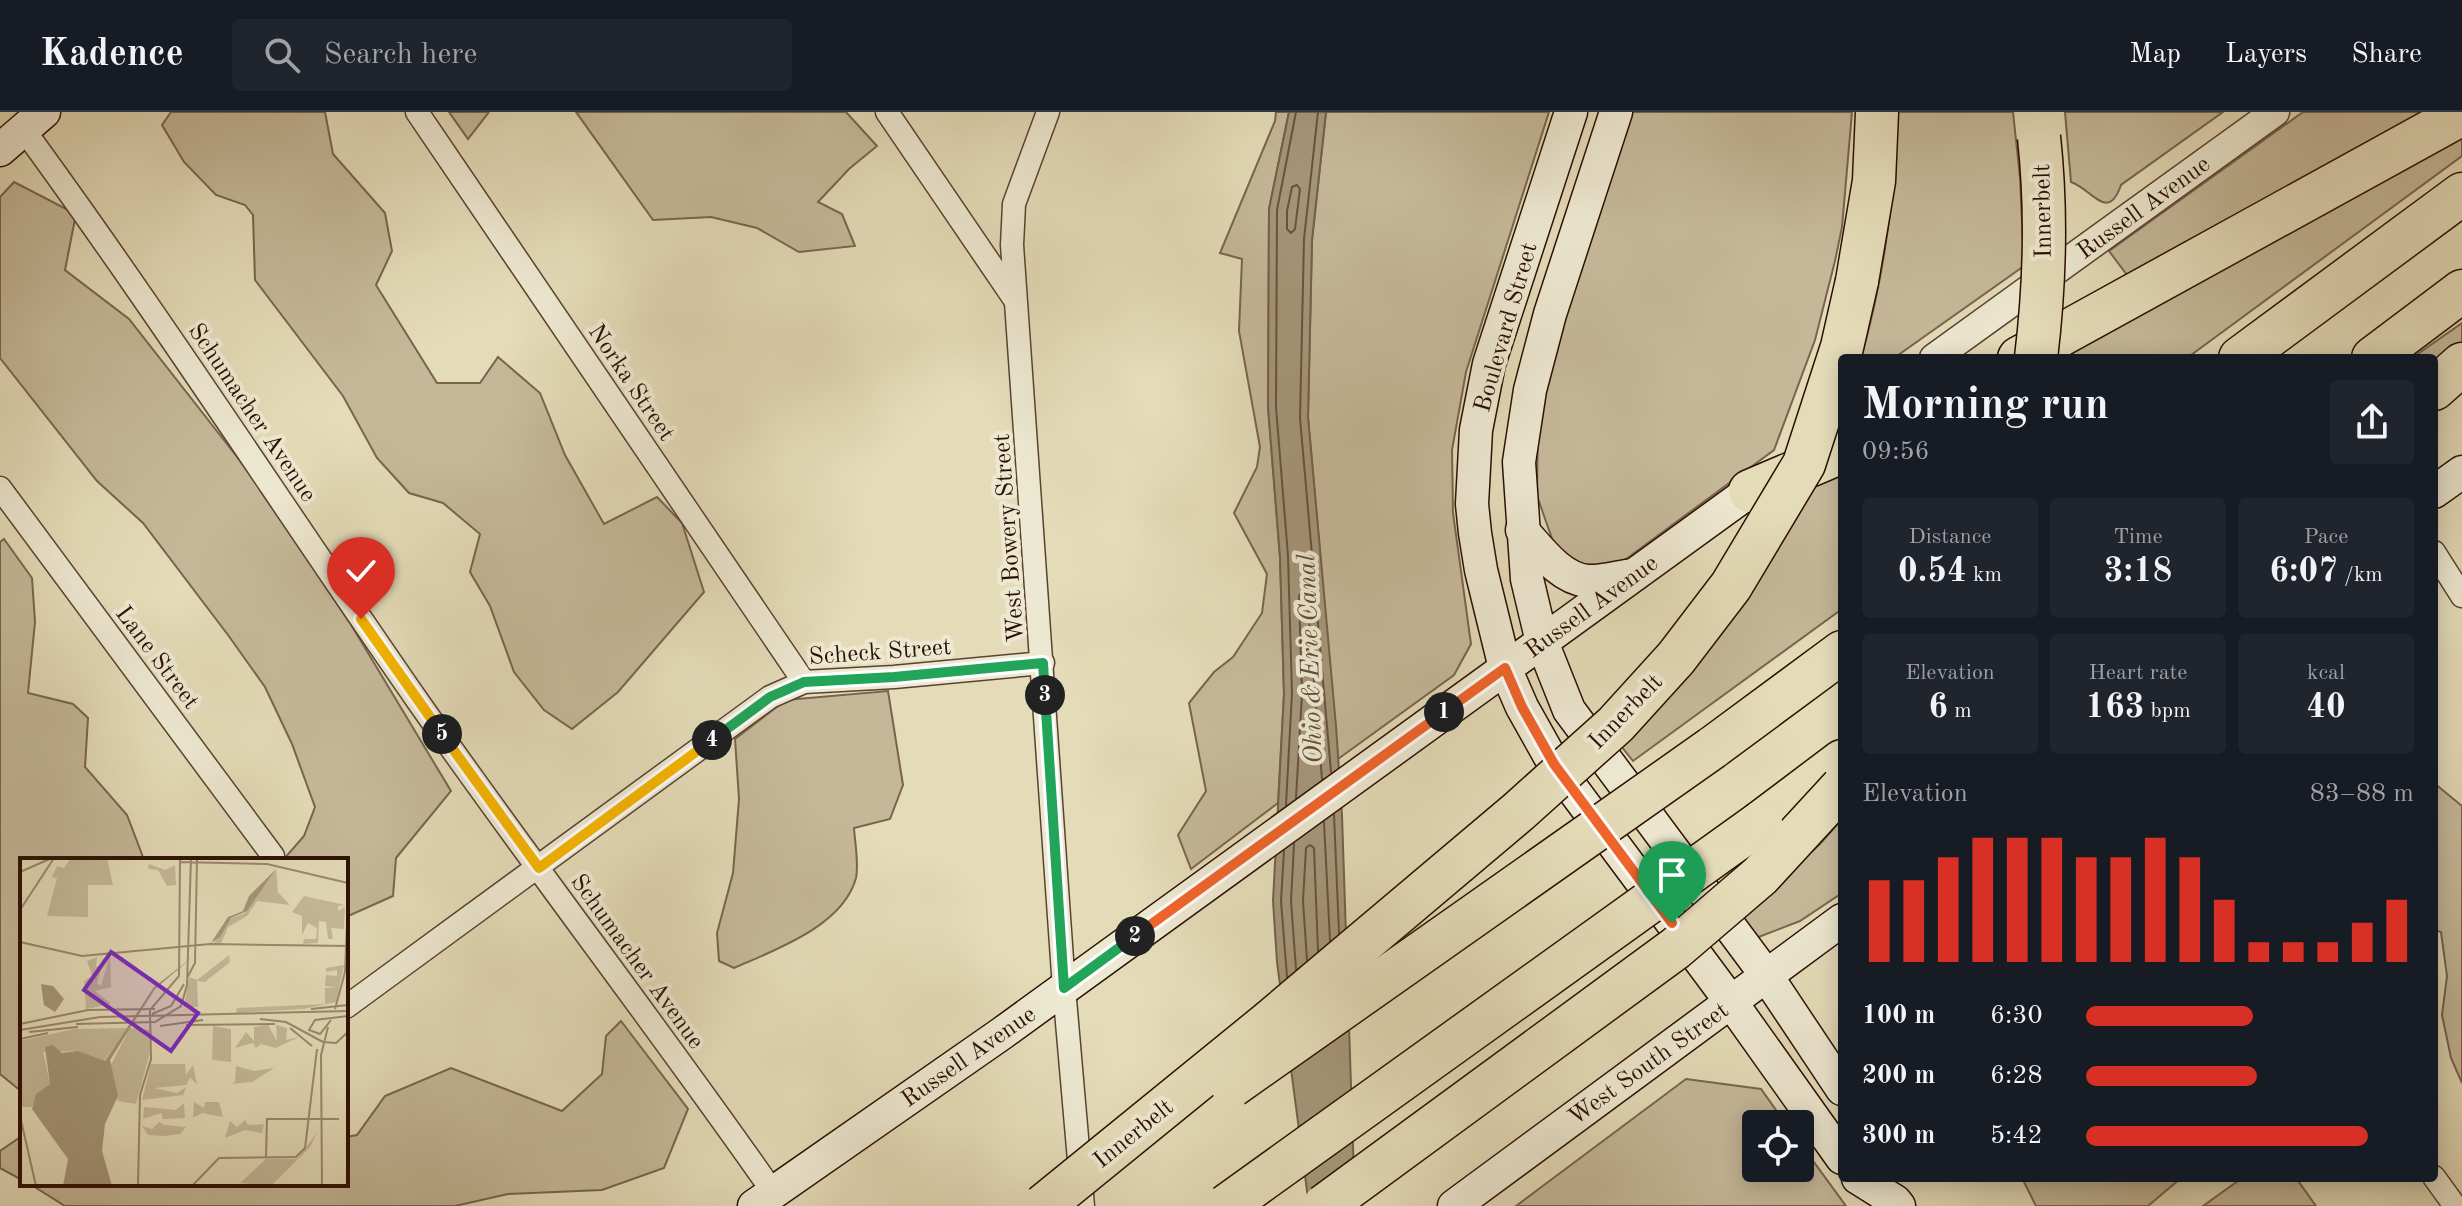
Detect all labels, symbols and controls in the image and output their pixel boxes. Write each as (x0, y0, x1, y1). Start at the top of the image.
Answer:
search box (232, 19, 792, 91)
icon: search (260, 33, 304, 77)
text: Kadence (40, 36, 184, 74)
text: Search here (324, 40, 477, 70)
text: Map (2129, 41, 2181, 69)
text: Layers (2225, 41, 2307, 69)
text: Share (2351, 41, 2422, 69)
street label: Russell Avenue (2073, 153, 2215, 265)
street label: Innerbelt (2031, 164, 2057, 258)
street label: Boulevard Street (1471, 240, 1543, 415)
street label: Schumacher Avenue (183, 320, 320, 507)
street label: Norka Street (583, 320, 678, 446)
button: share (2330, 380, 2414, 464)
text: Morning run (1862, 384, 2109, 428)
street label: West Bowery Street (991, 433, 1029, 643)
text: 09:56 (1862, 439, 1930, 465)
text: Distance (1909, 526, 1991, 548)
text: Time (2113, 526, 2163, 548)
text: Pace (2304, 526, 2348, 548)
pin (327, 537, 395, 619)
icon: check (339, 549, 383, 593)
street label: Russell Avenue (1521, 552, 1663, 664)
water label: Ohio & Erie Canal (1294, 553, 1328, 764)
text: 0.54 (1898, 555, 1967, 589)
text: 3:18 (2104, 555, 2172, 589)
text: 6:07 (2269, 555, 2338, 589)
text: km (1967, 564, 2002, 586)
text: /km (2338, 564, 2383, 586)
street label: Lane Street (110, 602, 203, 714)
street label: Scheck Street (808, 636, 952, 670)
text: Elevation (1905, 662, 1995, 684)
text: Heart rate (2089, 662, 2187, 684)
text: kcal (2307, 662, 2345, 684)
street label: Innerbelt (1585, 670, 1668, 755)
pin: 3 (1025, 675, 1065, 715)
text: 3 (1039, 684, 1051, 706)
text: 6 (1928, 691, 1948, 725)
text: 163 (2085, 691, 2144, 725)
text: 40 (2306, 691, 2346, 725)
pin: 1 (1424, 692, 1464, 732)
text: m (1948, 700, 1972, 722)
text: bpm (2144, 700, 2191, 722)
text: 1 (1438, 701, 1450, 723)
pin: 5 (422, 714, 462, 754)
pin: 4 (692, 720, 732, 760)
text: 5 (436, 723, 448, 745)
text: 4 (706, 729, 718, 751)
text: Elevation (1862, 781, 1968, 807)
text: 83–88 m (2310, 781, 2414, 807)
pin (1638, 841, 1706, 923)
icon: arrive (1650, 853, 1694, 897)
inset map (20, 858, 348, 1186)
street label: Schumacher Avenue (565, 870, 708, 1054)
pin: 2 (1115, 916, 1155, 956)
text: 2 (1129, 925, 1141, 947)
street label: West South Street (1565, 999, 1734, 1131)
street label: Russell Avenue (898, 1003, 1041, 1113)
text: 100 m (1862, 1003, 1935, 1029)
text: 6:30 (1990, 1003, 2043, 1029)
text: 200 m (1862, 1063, 1935, 1089)
text: 6:28 (1990, 1063, 2043, 1089)
street label: Innerbelt (1090, 1096, 1179, 1174)
map controls (1742, 1110, 1814, 1182)
button: locate (1742, 1110, 1814, 1182)
text: 300 m (1862, 1123, 1935, 1149)
text: 5:42 (1990, 1123, 2043, 1149)

